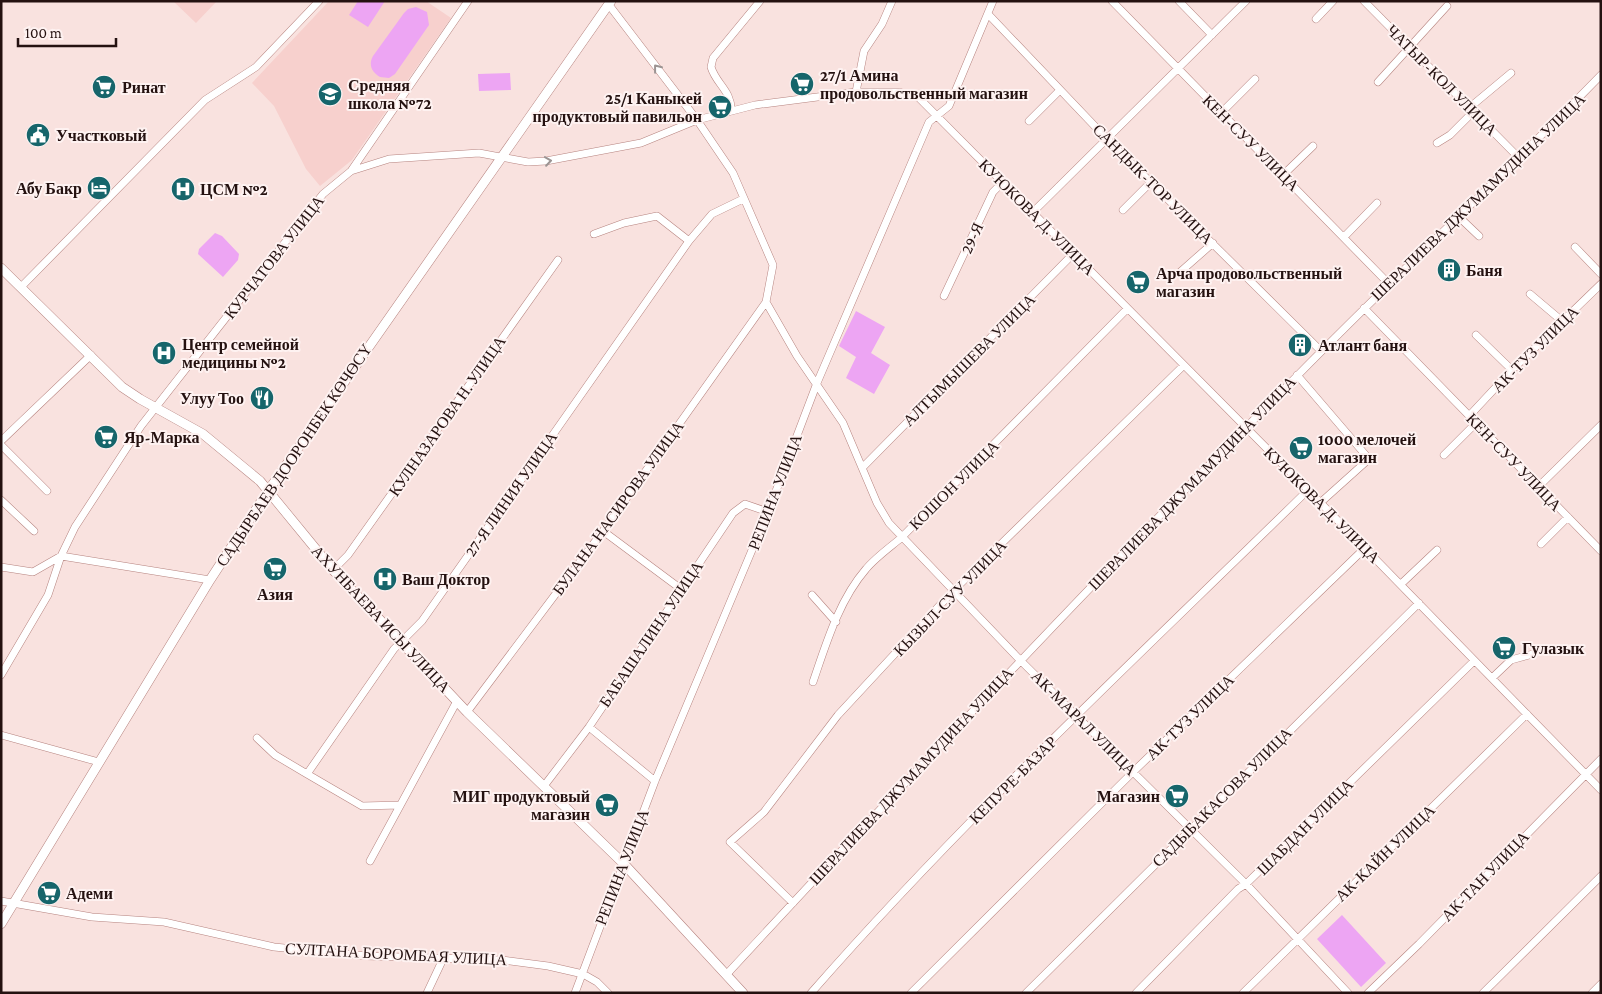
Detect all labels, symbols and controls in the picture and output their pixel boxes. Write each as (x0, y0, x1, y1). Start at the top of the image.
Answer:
scale bar (18, 15, 115, 47)
street label: ЧАТЫР-КОЛ УЛИЦА (1383, 21, 1501, 140)
text: 100 m (25, 25, 62, 41)
one-way arrow (654, 65, 662, 74)
place label: 27/1 Амина продовольственный магазин (820, 67, 1028, 103)
supermarket icon: 27/1 Амина продовольственный магазин (789, 71, 815, 97)
supermarket icon: Ринат (91, 74, 117, 100)
place label: Средняя школа №72 (348, 77, 432, 112)
place label: Ринат (122, 79, 166, 96)
school or university icon: Средняя школа №72 (317, 81, 343, 107)
place label: 25/1 Каныкей продуктовый павильон (533, 90, 702, 126)
street label: ШЕРАЛИЕВА ДЖУМАМУДИНА УЛИЦА (1368, 90, 1589, 305)
street label: КЕН-СУУ УЛИЦА (1199, 91, 1303, 196)
supermarket icon: 25/1 Каныкей продуктовый павильон (707, 94, 733, 120)
street label: САНДЫК-ТОР УЛИЦА (1089, 121, 1217, 248)
public building icon: Участковый (25, 122, 51, 148)
place label: Участковый (56, 127, 147, 144)
one-way arrow (544, 156, 553, 166)
street label: КУЮКОВА Д. УЛИЦА (975, 156, 1099, 279)
hotel icon: Абу Бакр (86, 175, 112, 201)
hospital icon: ЦСМ №2 (170, 176, 196, 202)
place label: Абу Бакр (16, 180, 82, 198)
place label: ЦСМ №2 (200, 181, 268, 199)
street label: КУРЧАТОВА УЛИЦА (221, 192, 328, 323)
street label: 29-Я (957, 219, 987, 256)
building icon: Баня (1436, 257, 1462, 283)
place label: Баня (1466, 262, 1503, 279)
place label: Арча продовольственный магазин (1156, 265, 1342, 300)
supermarket icon: Арча продовольственный магазин (1125, 269, 1151, 295)
street label: АЛТЫМЫШЕВА УЛИЦА (900, 290, 1039, 430)
street label: АК-ТУЗ УЛИЦА (1488, 302, 1583, 396)
street label: КУЛНАЗАРОВА Н. УЛИЦА (385, 332, 510, 500)
building icon: Атлант баня (1287, 332, 1313, 358)
place label: Центр семейной медицины №2 (182, 336, 299, 371)
place label: Атлант баня (1318, 337, 1408, 354)
hospital icon: Центр семейной медицины №2 (151, 340, 177, 366)
street label: САДЫРБАЕВ ДООРОНБЕК КӨЧӨСҮ (213, 340, 376, 570)
street label: ШЕРАЛИЕВА ДЖУМАМУДИНА УЛИЦА (1085, 372, 1300, 594)
restaurant icon: Улуу Тоо (249, 385, 275, 411)
place label: Улуу Тоо (180, 390, 244, 408)
street label: КЕН-СУУ УЛИЦА (1462, 410, 1565, 515)
street label: БУЛАНА НАСИРОВА УЛИЦА (549, 417, 688, 599)
supermarket icon: Яр-Марка (93, 424, 119, 450)
street label: 27-Я ЛИНИЯ УЛИЦА (462, 428, 562, 560)
place label: Яр-Марка (124, 429, 200, 447)
street label: РЕПИНА УЛИЦА (745, 431, 806, 553)
place label: 1000 мелочей магазин (1318, 431, 1416, 466)
supermarket icon: 1000 мелочей магазин (1288, 435, 1314, 461)
street label: КОШОН УЛИЦА (906, 437, 1003, 534)
street label: КУЮКОВА Д. УЛИЦА (1260, 444, 1384, 567)
street label: КЫЗЫЛ-СУУ УЛИЦА (890, 536, 1011, 660)
street label: АХУНБАЕВА ИСЫ УЛИЦА (308, 542, 454, 697)
supermarket icon: Азия (262, 556, 288, 582)
street label: БАБАШАЛИНА УЛИЦА (596, 557, 707, 711)
hospital icon: Ваш Доктор (372, 566, 398, 592)
place label: Ваш Доктор (402, 571, 490, 589)
place label: Азия (257, 586, 293, 603)
supermarket icon: Гулазык (1491, 635, 1517, 661)
place label: Гулазык (1522, 640, 1585, 658)
street label: ШЕРАЛИЕВА ДЖУМАМУДИНА УЛИЦА (806, 664, 1017, 889)
street label: АК-МАРАЛ УЛИЦА (1027, 667, 1140, 780)
street label: АК-ТУЗ УЛИЦА (1143, 671, 1238, 764)
street label: САДЫБАКАСОВА УЛИЦА (1149, 724, 1296, 871)
street label: КЕПУРЕ-БАЗАР (966, 733, 1060, 827)
street label: ШАБДАН УЛИЦА (1254, 775, 1357, 879)
supermarket icon: Магазин (1164, 783, 1190, 809)
place label: МИГ продуктовый магазин (453, 788, 590, 823)
place label: Магазин (1097, 788, 1160, 805)
supermarket icon: МИГ продуктовый магазин (594, 792, 620, 818)
street label: АК-КАЙН УЛИЦА (1331, 800, 1439, 905)
street label: РЕПИНА УЛИЦА (592, 806, 653, 928)
street label: АК-ТАН УЛИЦА (1438, 827, 1533, 925)
supermarket icon: Адеми (36, 880, 62, 906)
place label: Адеми (66, 885, 113, 902)
street label: СУЛТАНА БОРОМБАЯ УЛИЦА (285, 940, 508, 969)

